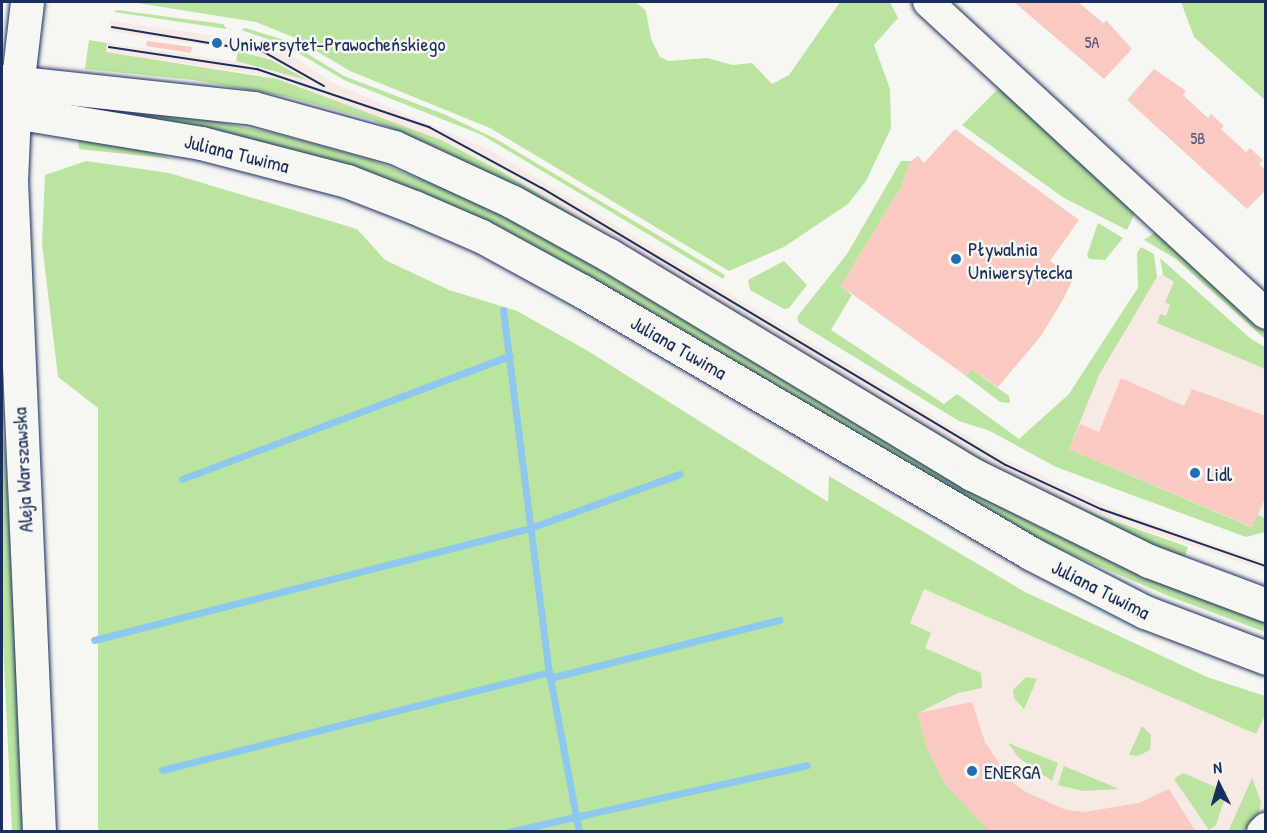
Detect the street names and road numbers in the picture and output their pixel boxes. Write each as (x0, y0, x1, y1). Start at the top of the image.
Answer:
street label: Juliana Tuwima (182, 128, 292, 178)
street label: Juliana Tuwima (627, 310, 731, 384)
street label: Aleja Warszawska (7, 407, 37, 533)
street label: Juliana Tuwima (1048, 554, 1154, 624)

